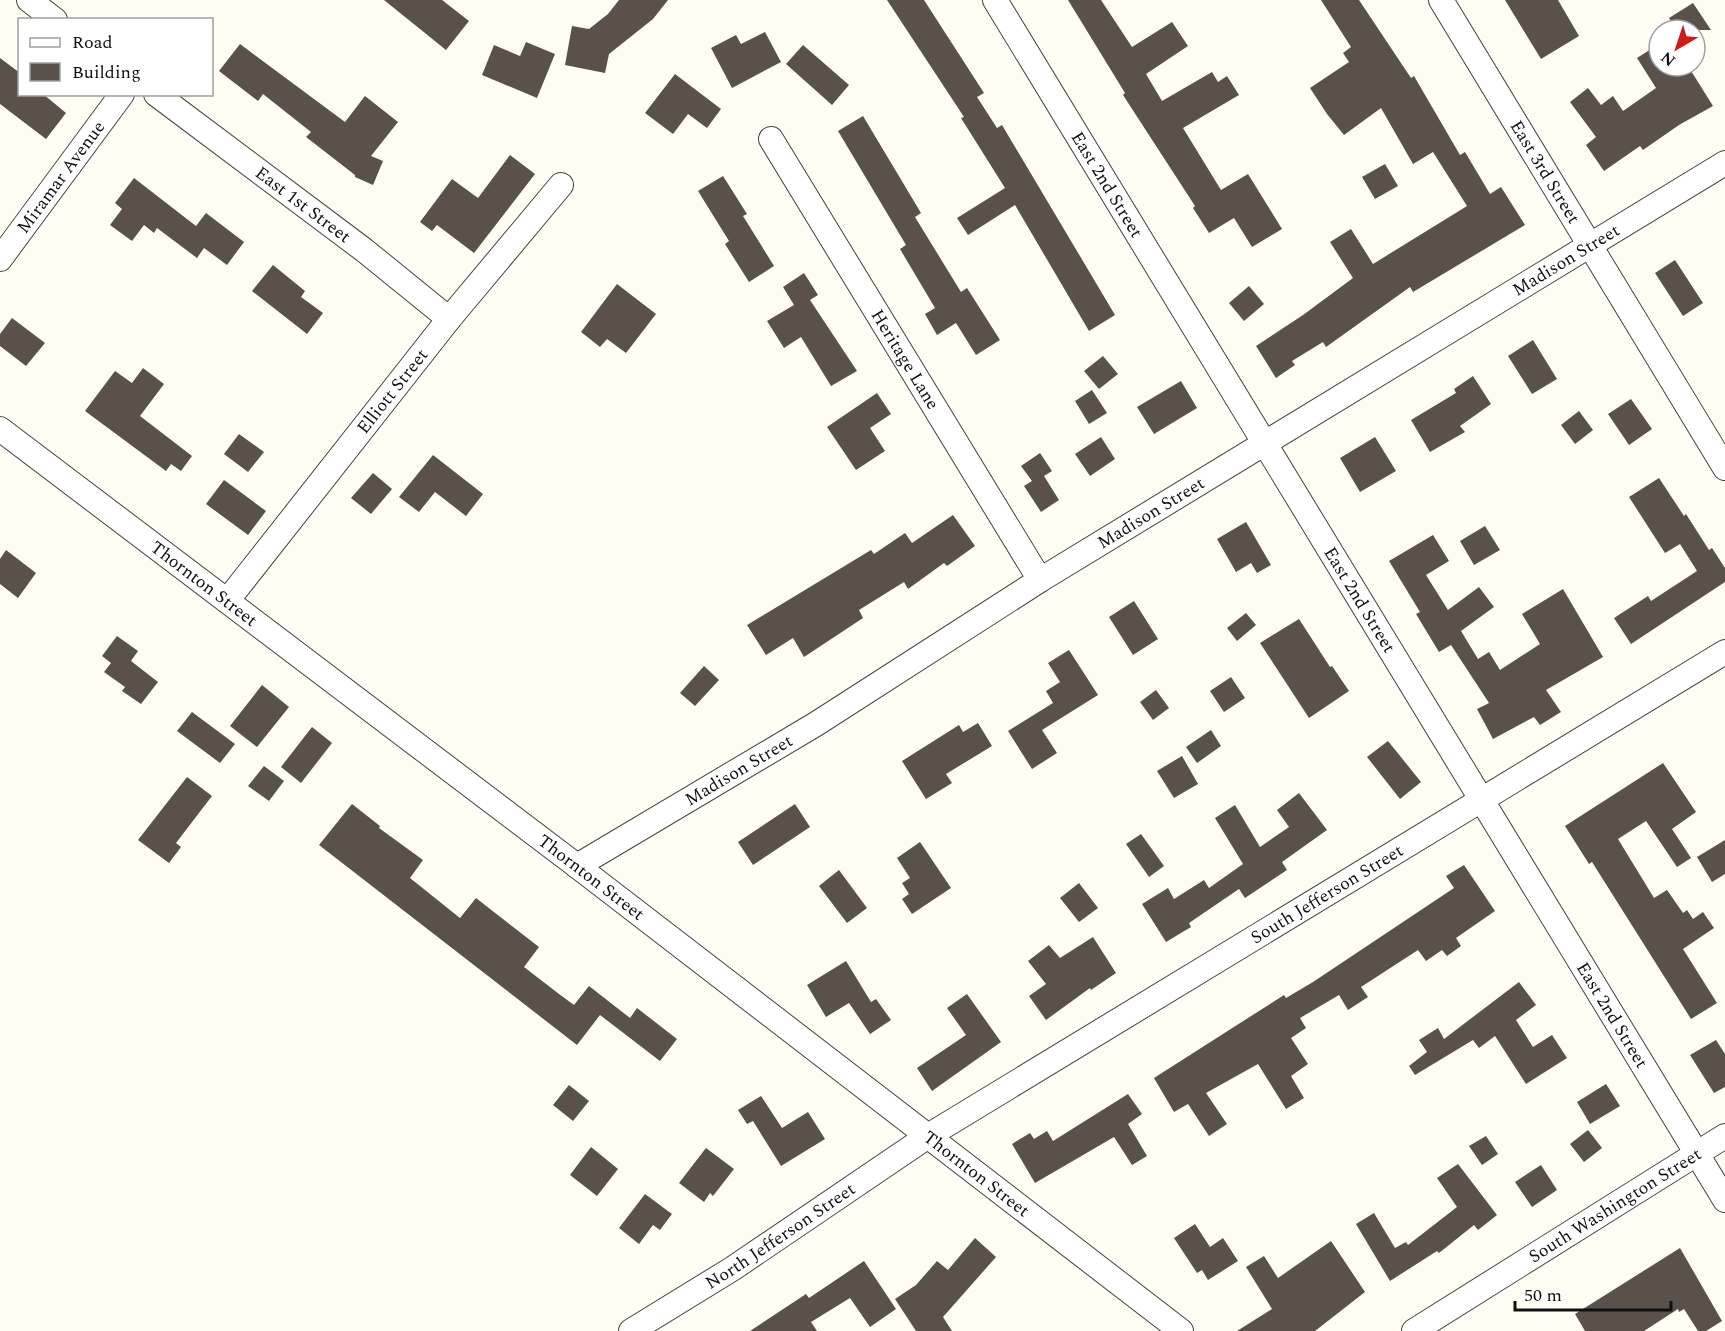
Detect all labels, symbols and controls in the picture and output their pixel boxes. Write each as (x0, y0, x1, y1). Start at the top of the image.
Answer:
legend (18, 18, 213, 96)
north arrow (1647, 18, 1707, 78)
text: Road (72, 29, 113, 56)
text: N (1656, 45, 1681, 72)
text: Building (72, 59, 141, 86)
street label: Miramar Avenue (10, 115, 111, 239)
street label: East 3rd Street (1503, 115, 1587, 229)
street label: East 2nd Street (1064, 126, 1150, 243)
street label: East 1st Street (250, 159, 357, 249)
street label: Madison Street (1507, 217, 1625, 303)
street label: Heritage Lane (864, 304, 946, 415)
street label: Elliott Street (350, 343, 434, 440)
street label: Madison Street (1092, 469, 1210, 556)
street label: Thornton Street (145, 534, 263, 633)
street label: East 2nd Street (1317, 541, 1403, 658)
street label: Madison Street (679, 727, 798, 813)
street label: Thornton Street (532, 827, 651, 927)
street label: South Jefferson Street (1245, 837, 1408, 951)
street label: East 2nd Street (1570, 957, 1655, 1073)
street label: Thornton Street (917, 1124, 1036, 1223)
street label: South Washington Street (1523, 1141, 1707, 1270)
street label: North Jefferson Street (700, 1176, 861, 1296)
scale bar (1515, 1274, 1671, 1312)
text: 50 m (1524, 1282, 1562, 1309)

